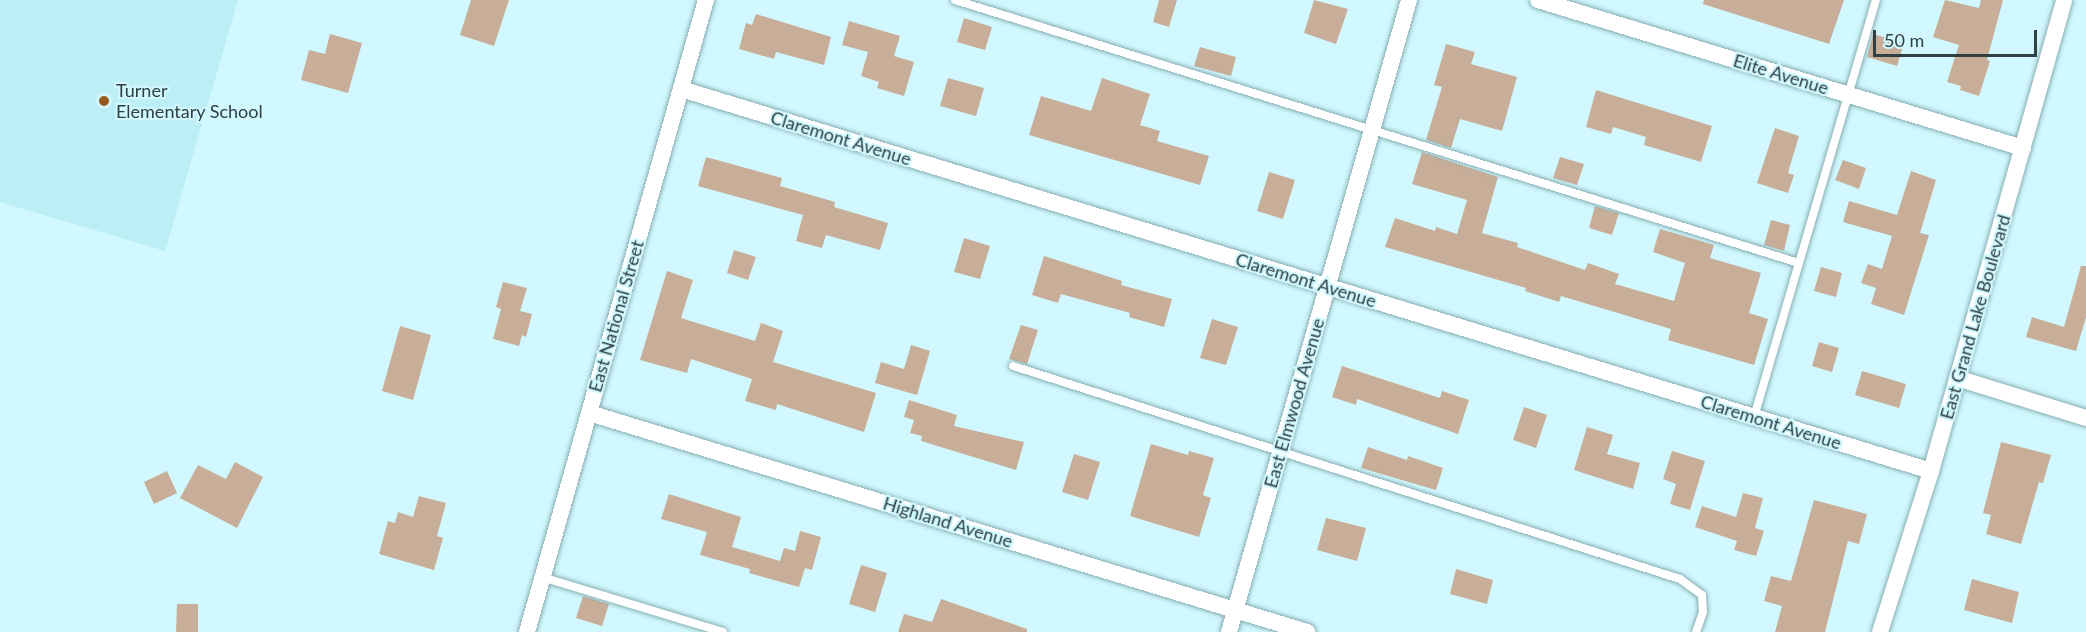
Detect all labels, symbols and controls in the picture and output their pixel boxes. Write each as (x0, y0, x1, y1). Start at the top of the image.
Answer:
scale bar (1876, 18, 2040, 56)
text: 50 m (1884, 29, 1924, 51)
street label: Elite Avenue (1731, 49, 1831, 99)
place label: Turner Elementary School (116, 80, 263, 122)
marker: Turner Elementary School (97, 94, 111, 108)
street label: Claremont Avenue (768, 106, 914, 170)
street label: East Grand Lake Boulevard (1935, 212, 2015, 422)
street label: East National Street (584, 238, 648, 394)
street label: Claremont Avenue (1233, 248, 1379, 312)
street label: East Elmwood Avenue (1259, 315, 1329, 491)
street label: Claremont Avenue (1698, 390, 1844, 454)
street label: Highland Avenue (880, 492, 1016, 552)

